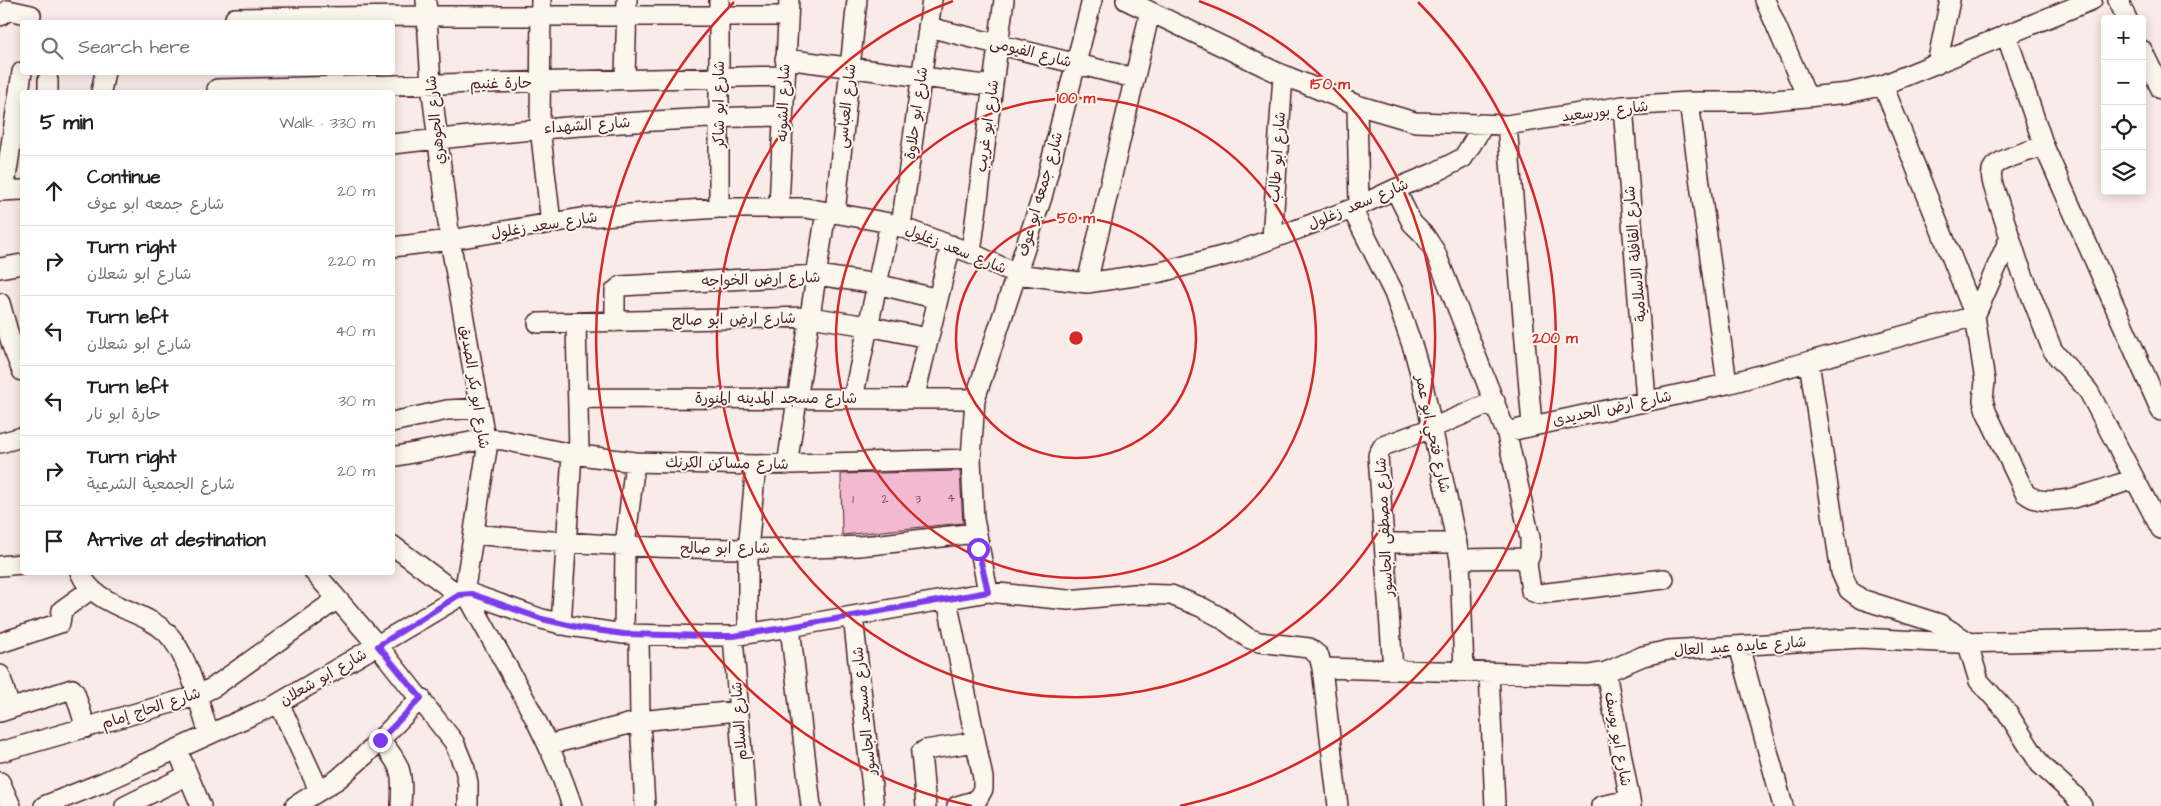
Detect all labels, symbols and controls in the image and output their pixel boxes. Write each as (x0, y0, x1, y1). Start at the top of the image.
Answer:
map controls (2101, 15, 2146, 195)
button: + (2101, 15, 2146, 60)
search box (20, 20, 395, 75)
street label: شارع الفيومى (988, 32, 1074, 73)
icon: search (38, 34, 66, 62)
text: Search here (78, 34, 190, 61)
button: − (2101, 60, 2146, 105)
street label: شارع ابو شاكر (709, 61, 730, 149)
street label: شارع الشونه (772, 63, 795, 143)
street label: شارع العباسى (832, 63, 861, 149)
street label: شارع ابو حلاوة (900, 65, 933, 161)
street label: حارة غنيم (470, 72, 532, 96)
street label: شارع الجوهري (420, 74, 451, 166)
text: 150 m (1310, 74, 1350, 95)
street label: شارع ابو غريب (971, 78, 1004, 174)
text: 100 m (1057, 88, 1096, 109)
street label: شارع بورسعيد (1561, 96, 1650, 127)
button: locate (2101, 105, 2146, 150)
text: 5 min (40, 108, 93, 137)
street label: شارع ابو طالب (1264, 111, 1291, 203)
text: Walk · 330 m (279, 112, 375, 134)
street label: شارع الشهداء (543, 112, 631, 139)
street label: شارع جمعه ابو عوف (1013, 129, 1068, 259)
button: layers (2101, 150, 2146, 195)
text: Continue (87, 164, 161, 191)
street label: شارع سعد زغلول (1305, 174, 1412, 235)
icon: ahead (40, 177, 68, 205)
text: 20 m (337, 180, 375, 202)
street label: شارع القافلة الاسلامية (1619, 185, 1652, 323)
text: شارع جمعه ابو عوف (87, 193, 224, 215)
street label: شارع سعد زغلول (489, 207, 599, 244)
text: 50 m (1057, 208, 1095, 229)
street label: شارع سعد زغلول (902, 220, 1010, 279)
text: Turn right (87, 234, 176, 261)
icon: right (40, 247, 68, 275)
text: 220 m (328, 250, 375, 272)
text: شارع ابو شعلان (87, 263, 191, 285)
street label: شارع ارض الخواجه (701, 267, 821, 292)
text: Turn left (87, 304, 168, 331)
street label: شارع ارض ابو صالح (672, 308, 796, 331)
icon: left (40, 317, 68, 345)
text: 40 m (335, 320, 375, 342)
street label: شارع ابو بكر الصديق (454, 324, 495, 450)
text: 200 m (1531, 328, 1578, 349)
centre of rings (1067, 329, 1085, 347)
text: شارع ابو شعلان (87, 333, 191, 355)
street label: شارع فتحي ابو عمر (1407, 371, 1455, 495)
text: Turn left (87, 374, 168, 401)
street label: شارع ارض الحديدى (1551, 386, 1674, 431)
icon: left (40, 387, 68, 415)
street label: شارع مسجد المدينه المنورة (695, 388, 857, 409)
text: 30 m (338, 390, 375, 412)
text: حارة ابو نار (87, 403, 161, 425)
text: Turn right (87, 444, 176, 471)
street label: شارع مساكن الكرنك (665, 452, 789, 475)
icon: right (40, 457, 68, 485)
street label: شارع مصطفى الجاسور (1370, 457, 1399, 598)
text: 20 m (337, 460, 375, 482)
text: شارع الجمعية الشرعية (87, 473, 235, 495)
house number: 4 (947, 490, 955, 507)
house number: 1 (852, 491, 854, 508)
house number: 2 (882, 491, 889, 508)
house number: 3 (915, 491, 921, 508)
icon: arrive (40, 527, 68, 555)
text: Arrive at destination (87, 527, 266, 554)
street label: شارع ابو صالح (680, 538, 770, 559)
route start (967, 538, 990, 561)
street label: شارع عايده عبد العال (1673, 631, 1807, 662)
street label: شارع ابو شعلان (276, 644, 371, 711)
street label: شارع مسجد الجاسور (847, 646, 882, 777)
street label: شارع السلام (726, 681, 753, 761)
street label: شارع الحاج إمام (99, 683, 203, 734)
street label: شارع ابو يوسف (1599, 690, 1636, 788)
route end (369, 729, 392, 752)

